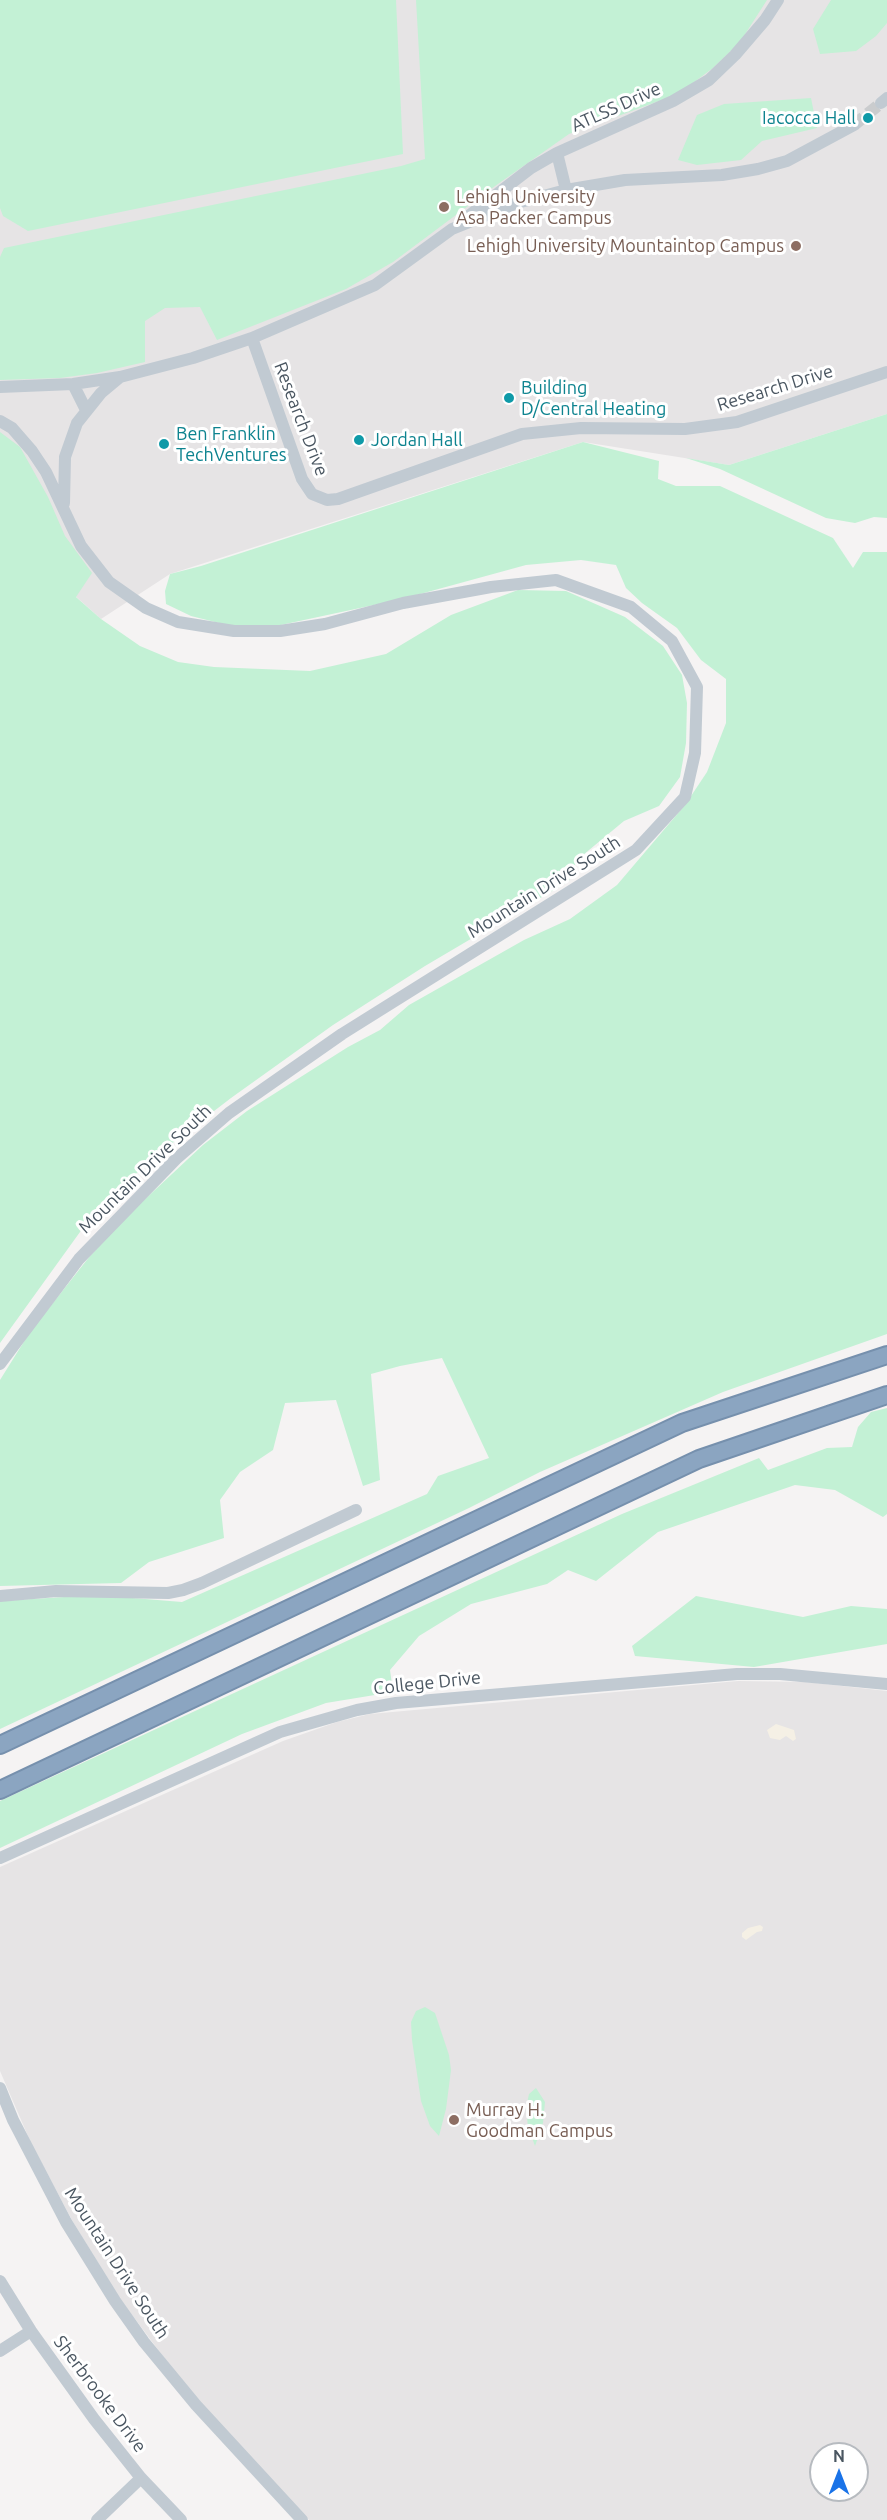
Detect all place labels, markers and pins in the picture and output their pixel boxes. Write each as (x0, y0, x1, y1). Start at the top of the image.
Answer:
place label: Iacocca Hall (762, 107, 856, 129)
marker: Iacocca Hall (861, 111, 875, 125)
place label: Lehigh University Asa Packer Campus (456, 186, 611, 228)
marker: Lehigh University Asa Packer Campus (437, 200, 451, 214)
place label: Lehigh University Mountaintop Campus (467, 235, 784, 257)
marker: Lehigh University Mountaintop Campus (789, 239, 803, 253)
place label: Building D/Central Heating (521, 377, 666, 420)
marker: Building D/Central Heating (502, 391, 516, 405)
place label: Ben Franklin TechVentures (176, 423, 287, 466)
place label: Jordan Hall (371, 429, 463, 451)
marker: Jordan Hall (352, 433, 366, 447)
marker: Ben Franklin TechVentures (157, 437, 171, 451)
place label: Murray H. Goodman Campus (466, 2099, 613, 2142)
marker: Murray H. Goodman Campus (447, 2113, 461, 2127)

